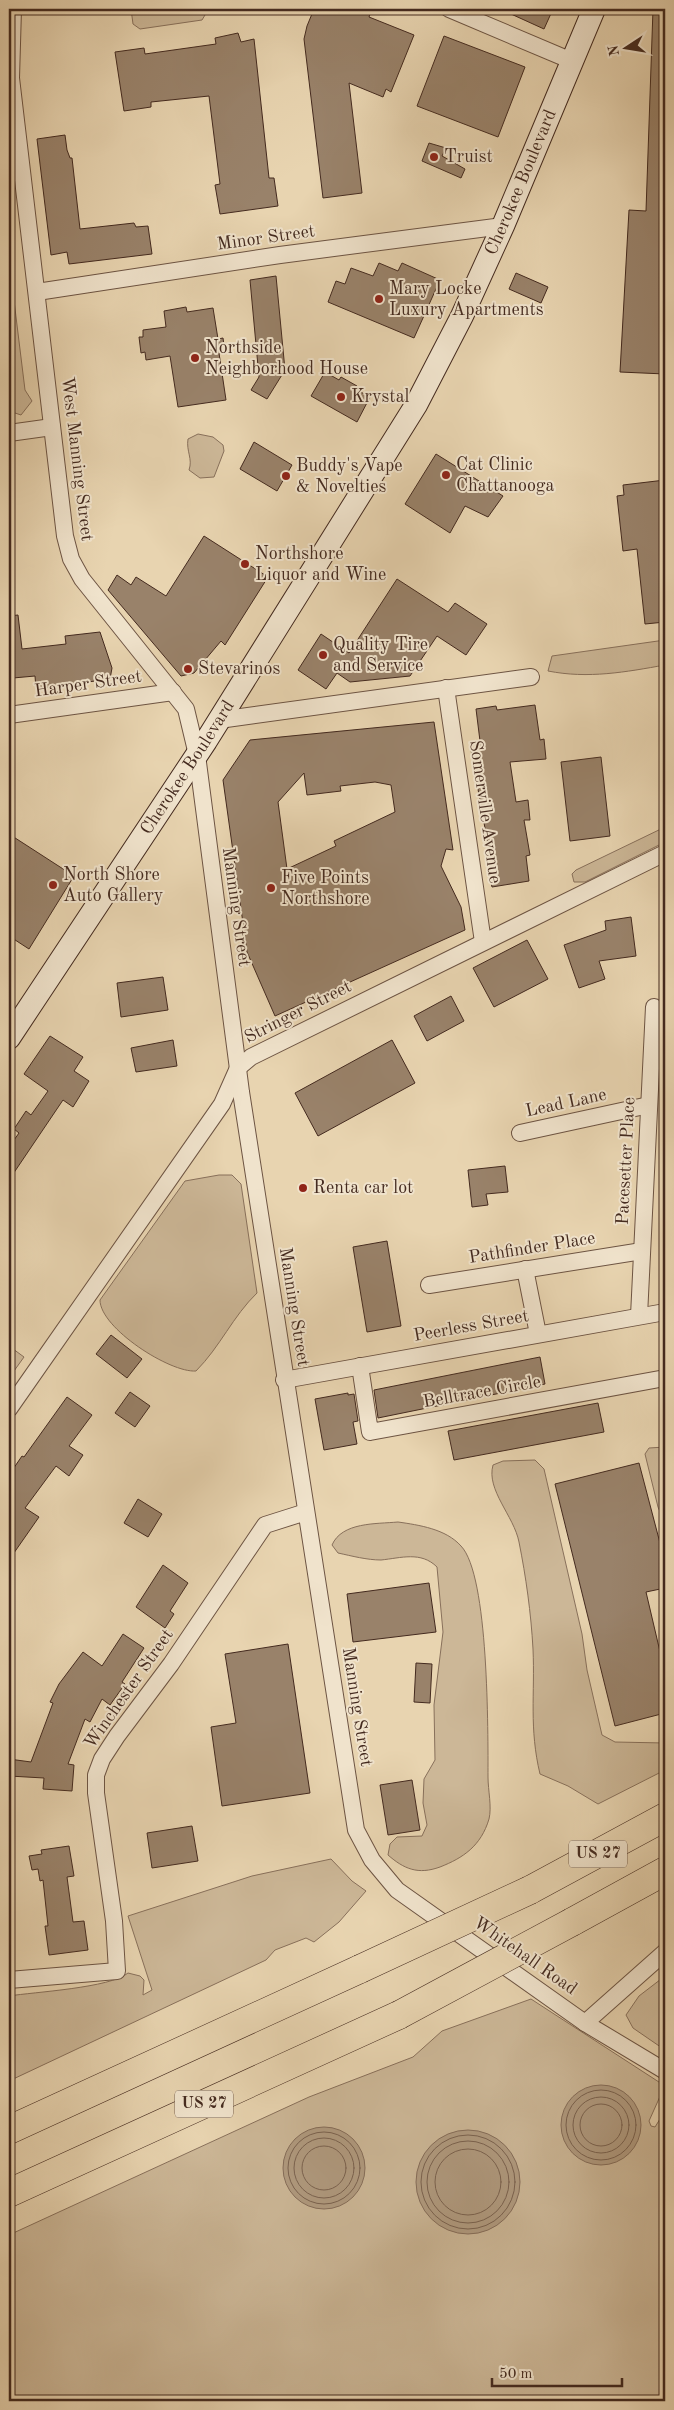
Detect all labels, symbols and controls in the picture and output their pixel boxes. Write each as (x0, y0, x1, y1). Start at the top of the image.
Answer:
north arrow (602, 22, 652, 72)
text: N (606, 44, 622, 57)
street label: Cherokee Boulevard (482, 107, 560, 258)
place label: Truist (444, 148, 493, 166)
marker: Truist (428, 151, 440, 163)
street label: Minor Street (216, 222, 316, 254)
place label: Mary Locke Luxury Apartments (389, 280, 544, 319)
marker: Mary Locke Luxury Apartments (373, 293, 385, 305)
place label: Northside Neighborhood House (205, 339, 368, 378)
marker: Northside Neighborhood House (189, 352, 201, 364)
street label: West Manning Street (58, 376, 96, 542)
place label: Krystal (351, 388, 410, 406)
marker: Krystal (335, 391, 347, 403)
place label: Cat Clinic Chattanooga (456, 456, 555, 495)
place label: Buddy's Vape & Novelties (296, 457, 403, 496)
marker: Cat Clinic Chattanooga (440, 469, 452, 481)
marker: Buddy's Vape & Novelties (280, 470, 292, 482)
place label: Northshore Liquor and Wine (255, 545, 386, 584)
marker: Northshore Liquor and Wine (239, 558, 251, 570)
place label: Quality Tire and Service (333, 636, 428, 675)
marker: Quality Tire and Service (317, 649, 329, 661)
place label: Stevarinos (198, 660, 280, 678)
marker: Stevarinos (182, 663, 194, 675)
street label: Harper Street (33, 668, 143, 700)
street label: Cherokee Boulevard (137, 697, 238, 838)
street label: Somerville Avenue (466, 739, 504, 885)
street label: Manning Street (219, 846, 253, 968)
place label: North Shore Auto Gallery (63, 866, 164, 905)
place label: Five Points Northshore (281, 869, 369, 908)
marker: North Shore Auto Gallery (47, 879, 59, 891)
marker: Five Points Northshore (265, 882, 277, 894)
street label: Stringer Street (242, 977, 354, 1047)
street label: Lead Lane (524, 1086, 608, 1120)
street label: Pacesetter Place (614, 1097, 638, 1225)
place label: Renta car lot (313, 1179, 413, 1197)
marker: Renta car lot (297, 1182, 309, 1194)
street label: Pathfinder Place (467, 1229, 597, 1267)
street label: Manning Street (276, 1246, 312, 1368)
street label: Peerless Street (412, 1307, 530, 1345)
street label: Belltrace Circle (422, 1373, 542, 1411)
street label: Winchester Street (81, 1626, 177, 1752)
street label: Manning Street (339, 1646, 375, 1768)
road number: US 27 (569, 1840, 627, 1868)
street label: Whitehall Road (470, 1914, 580, 1998)
road number: US 27 (175, 2090, 233, 2118)
scale bar (492, 2355, 622, 2387)
text: 50 m (499, 2367, 533, 2382)

